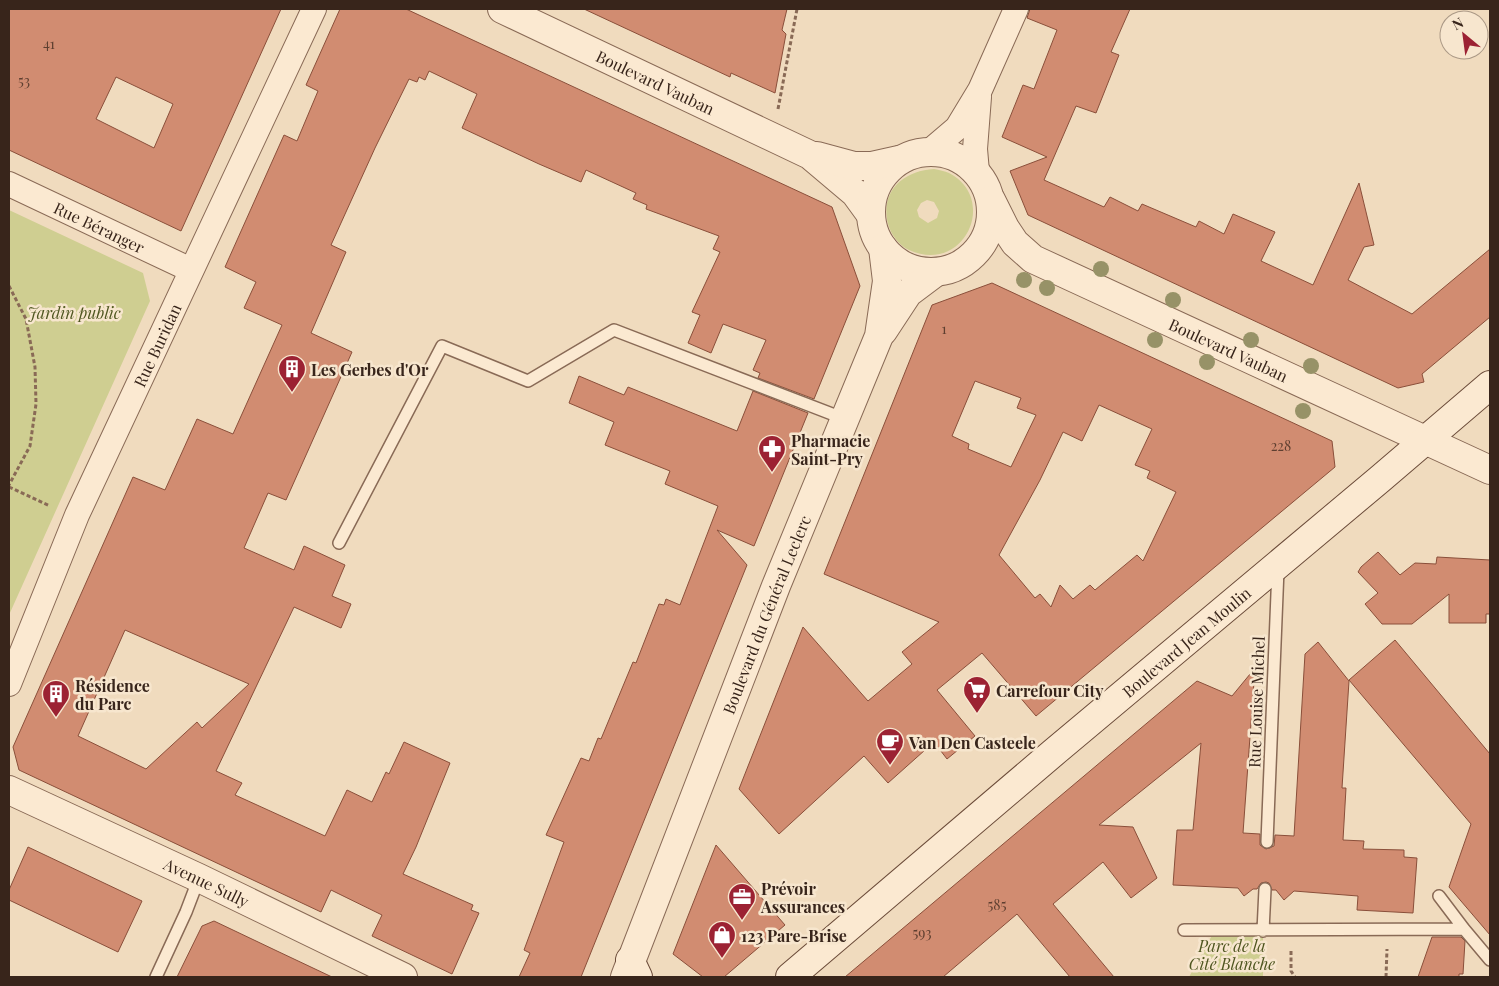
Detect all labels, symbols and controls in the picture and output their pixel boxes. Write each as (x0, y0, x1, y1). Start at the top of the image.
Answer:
north arrow (1439, 10, 1489, 60)
text: N (1448, 12, 1466, 34)
house number: 41 (43, 34, 55, 53)
street label: Boulevard Vauban (593, 45, 719, 119)
house number: 53 (18, 71, 30, 90)
street label: Rue Béranger (51, 196, 148, 257)
street label: Rue Buridan (128, 299, 185, 390)
park label: Jardin public (27, 302, 121, 323)
street label: Boulevard Vauban (1166, 313, 1292, 386)
house number: 1 (941, 319, 947, 338)
building icon: Les Gerbes d'Or (277, 354, 307, 393)
place label: Les Gerbes d'Or (311, 359, 429, 380)
place label: Pharmacie Saint-Pry (791, 430, 870, 469)
pharmacy icon: Pharmacie Saint-Pry (757, 434, 787, 473)
house number: 228 (1271, 436, 1291, 455)
street label: Boulevard du Général Leclerc (717, 512, 815, 717)
street label: Boulevard Jean Moulin (1117, 581, 1255, 701)
street label: Rue Louise Michel (1243, 635, 1269, 768)
place label: Résidence du Parc (75, 675, 150, 714)
supermarket icon: Carrefour City (962, 675, 992, 714)
building icon: Résidence du Parc (41, 679, 71, 718)
place label: Carrefour City (996, 680, 1104, 701)
cafe icon: Van Den Casteele (875, 727, 905, 766)
place label: Van Den Casteele (908, 732, 1036, 753)
street label: Avenue Sully (160, 852, 253, 911)
place label: Prévoir Assurances (760, 878, 845, 917)
office icon: Prévoir Assurances (727, 882, 757, 921)
house number: 585 (988, 895, 1007, 914)
shop icon: 123 Pare-Brise (707, 920, 737, 959)
house number: 593 (912, 923, 932, 942)
place label: 123 Pare-Brise (741, 925, 847, 946)
park label: Parc de la Cité Blanche (1189, 935, 1275, 974)

